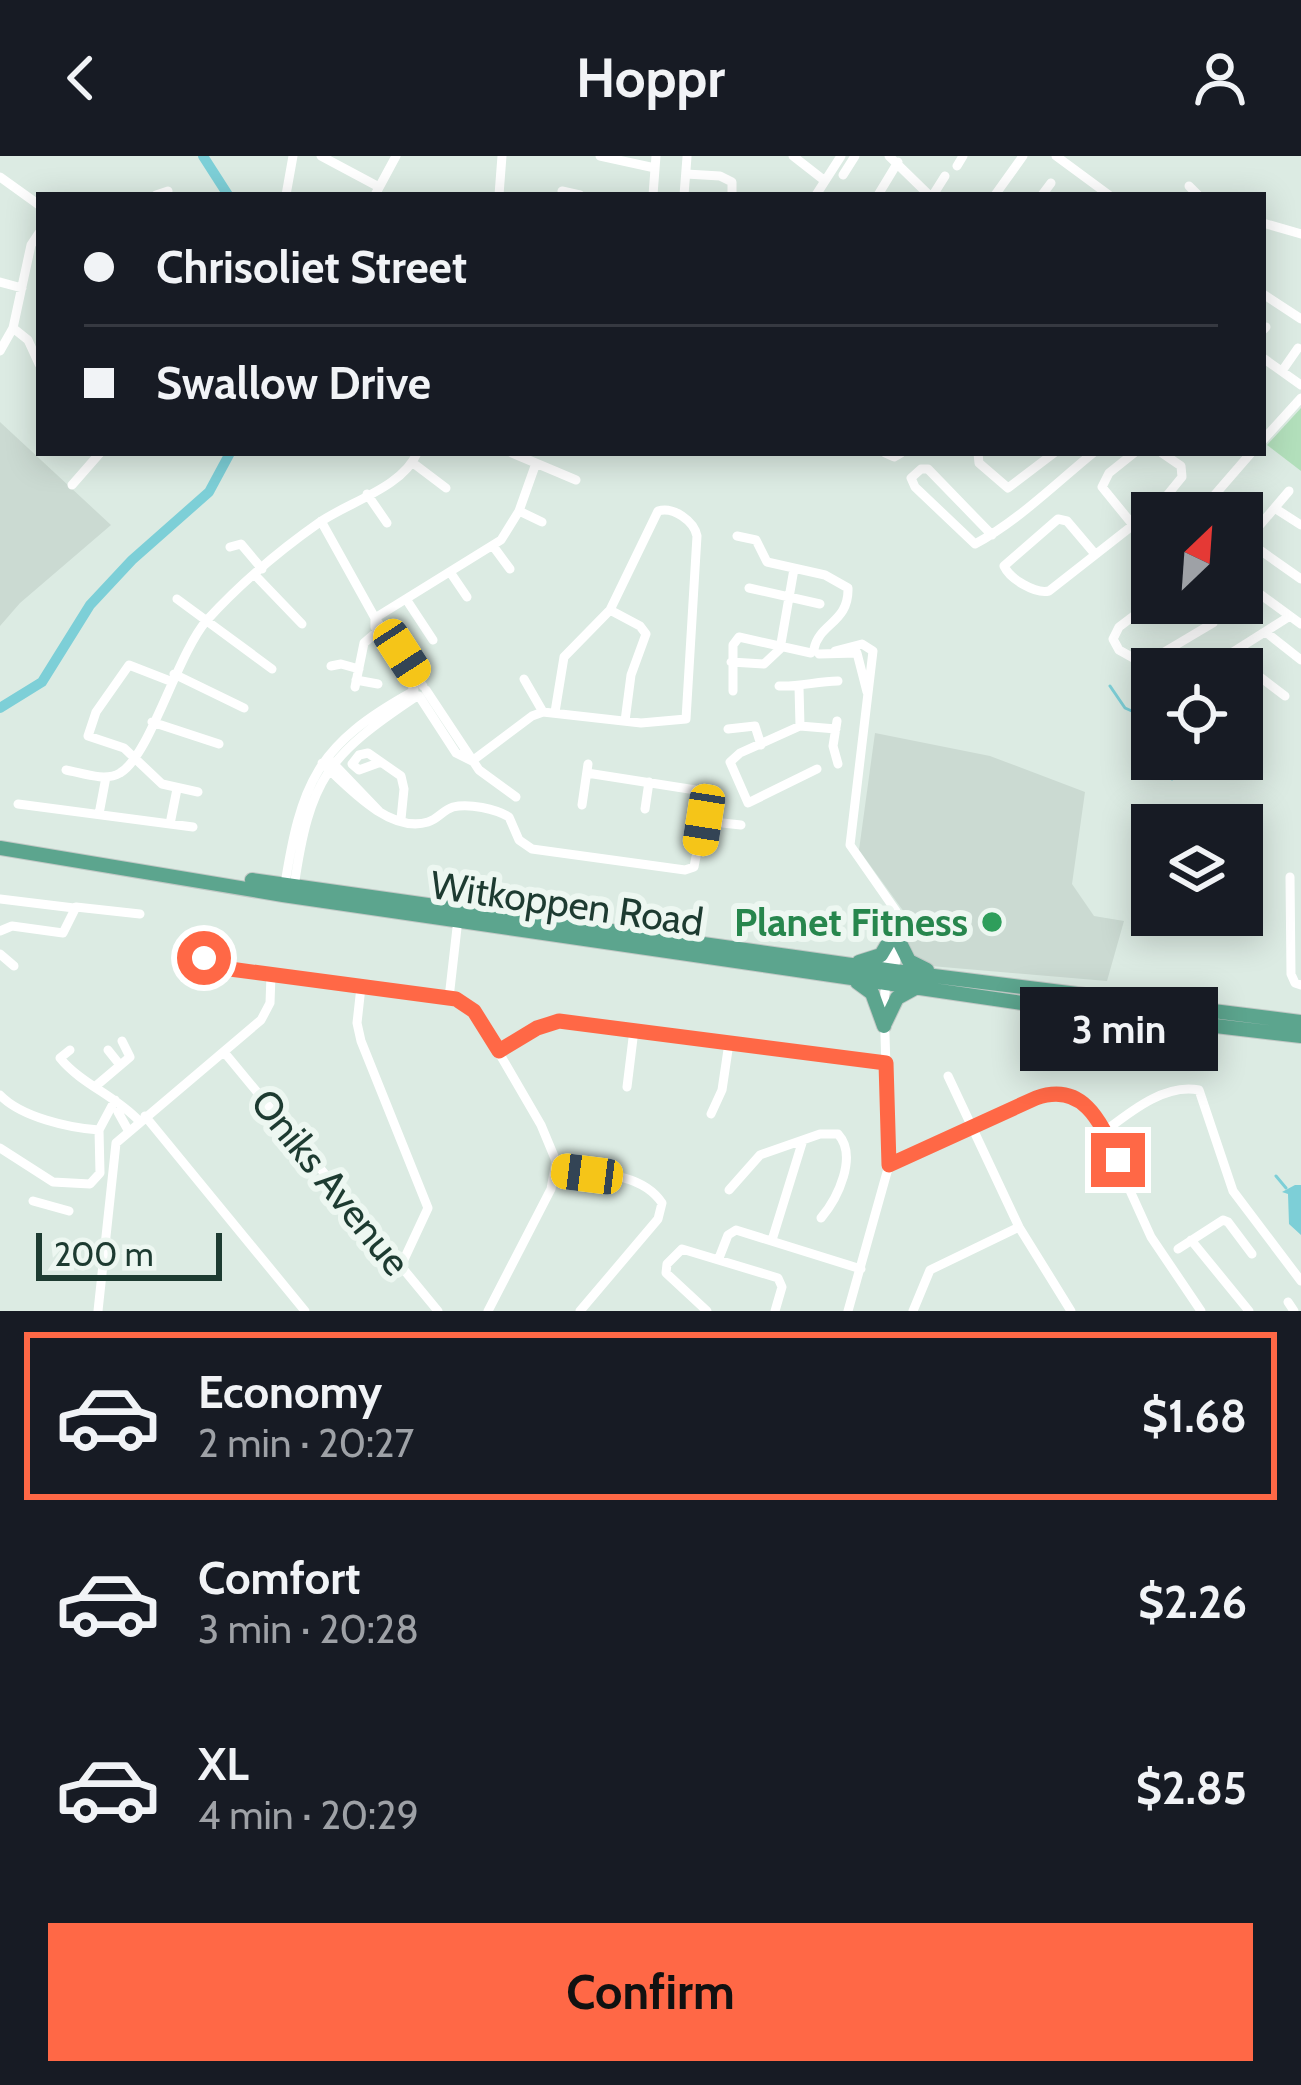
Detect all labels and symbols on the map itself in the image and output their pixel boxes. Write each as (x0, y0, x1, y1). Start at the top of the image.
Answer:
north arrow (1131, 492, 1263, 624)
car (367, 613, 437, 693)
car (681, 782, 727, 858)
street label: Witkoppen Road (428, 860, 706, 946)
place label: Planet Fitness (734, 898, 968, 946)
marker: Planet Fitness (979, 909, 1005, 935)
route start (177, 931, 231, 985)
callout: 3 min (1019, 986, 1217, 1070)
street label: Oniks Avenue (241, 1079, 421, 1285)
route end (1091, 1133, 1145, 1187)
car (549, 1152, 625, 1196)
scale bar (36, 1227, 222, 1280)

